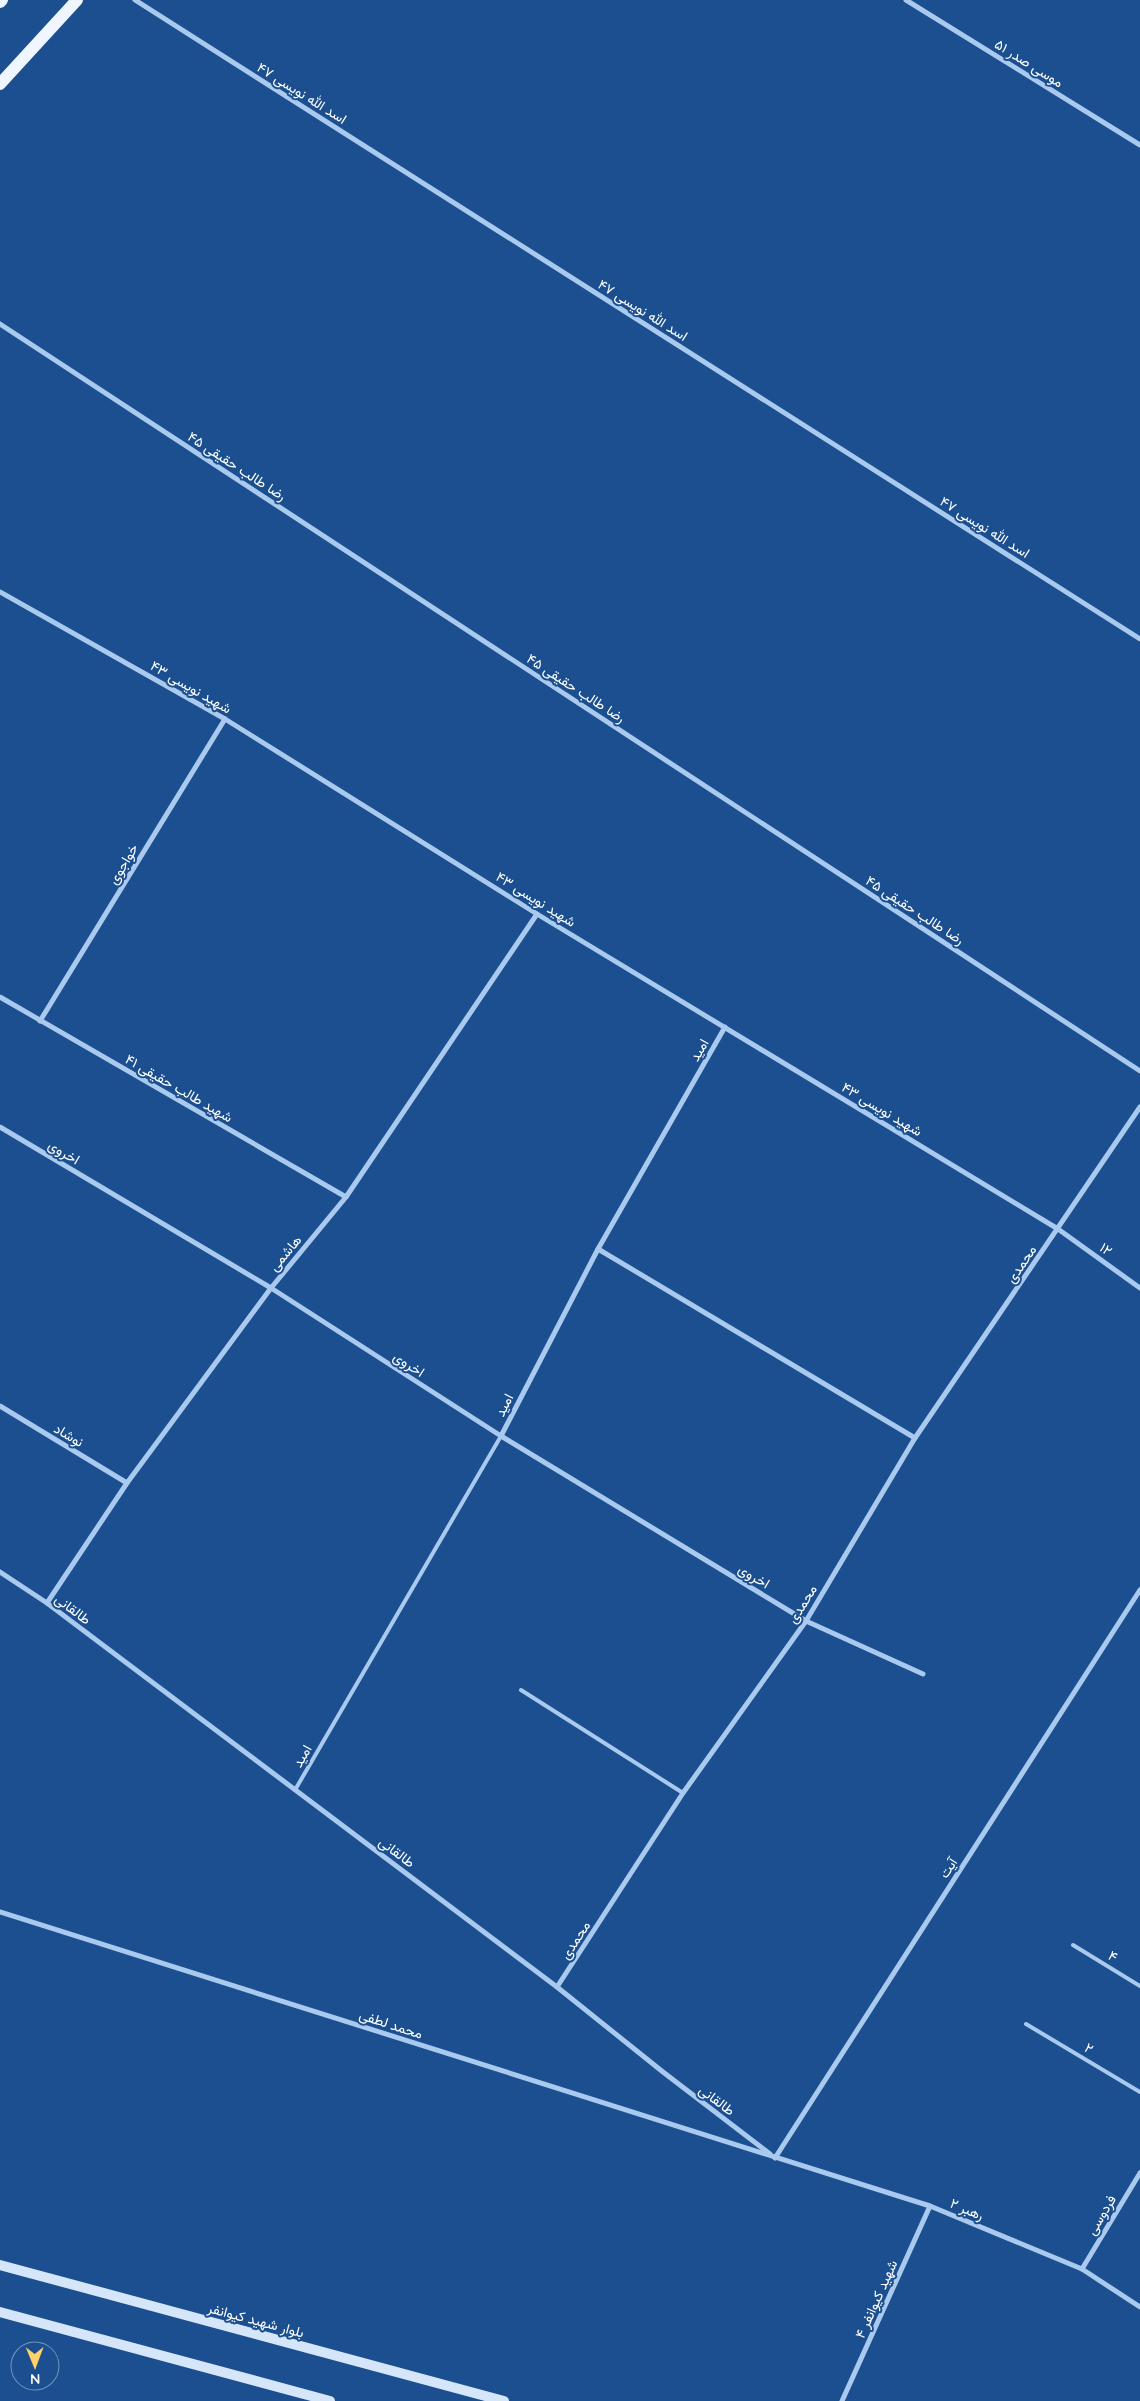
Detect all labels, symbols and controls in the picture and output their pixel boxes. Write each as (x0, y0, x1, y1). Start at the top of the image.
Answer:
street label: موسی صدر ۵۱ (991, 35, 1067, 91)
street label: ۴۷ اسد الله نویسی (254, 58, 350, 128)
street label: ۴۷ اسد الله نویسی (595, 275, 691, 345)
street label: ۴۵ رضا طالب حقیقی (184, 427, 290, 505)
street label: ۴۷ اسد الله نویسی (937, 492, 1033, 562)
street label: ۴۵ رضا طالب حقیقی (523, 649, 629, 727)
street label: ۴۳ شهید نویسی (147, 656, 235, 718)
street label: خواجوی (104, 840, 142, 888)
street label: ۴۳ شهید نویسی (493, 867, 579, 931)
street label: ۴۵ رضا طالب حقیقی (862, 871, 968, 949)
street label: امید (685, 1035, 713, 1065)
street label: ۴۱ شهید طالب حقیقی (122, 1050, 236, 1126)
street label: ۴۳ شهید نویسی (838, 1078, 926, 1140)
street label: اخروی (45, 1136, 83, 1168)
street label: هاشمی (265, 1231, 305, 1275)
street label: ۱۲ (1096, 1238, 1116, 1260)
street label: محمدی (1002, 1241, 1040, 1287)
street label: اخروی (390, 1347, 428, 1381)
street label: امید (491, 1391, 517, 1419)
street label: نوشاد (51, 1419, 87, 1451)
street label: اخروی (735, 1560, 773, 1592)
street label: محمدی (783, 1581, 821, 1627)
street label: طالقانی (51, 1590, 95, 1628)
street label: امید (288, 1741, 316, 1771)
street label: طالقانی (375, 1833, 419, 1871)
street label: آیت (935, 1853, 962, 1882)
street label: محمدی (556, 1917, 594, 1963)
street label: ۴ (1105, 1946, 1121, 1966)
street label: محمد لطفی (357, 2005, 425, 2043)
street label: ۲ (1081, 2038, 1097, 2058)
street label: طالقانی (695, 2081, 739, 2119)
street label: فردوسی (1082, 2192, 1120, 2238)
street label: رهبر ۲ (947, 2194, 987, 2224)
street label: شهید کیوانفر ۴ (851, 2257, 901, 2341)
street label: بلوار شهید کیوانفر (205, 2298, 306, 2341)
north arrow (10, 2341, 60, 2391)
text: N (30, 2370, 41, 2388)

